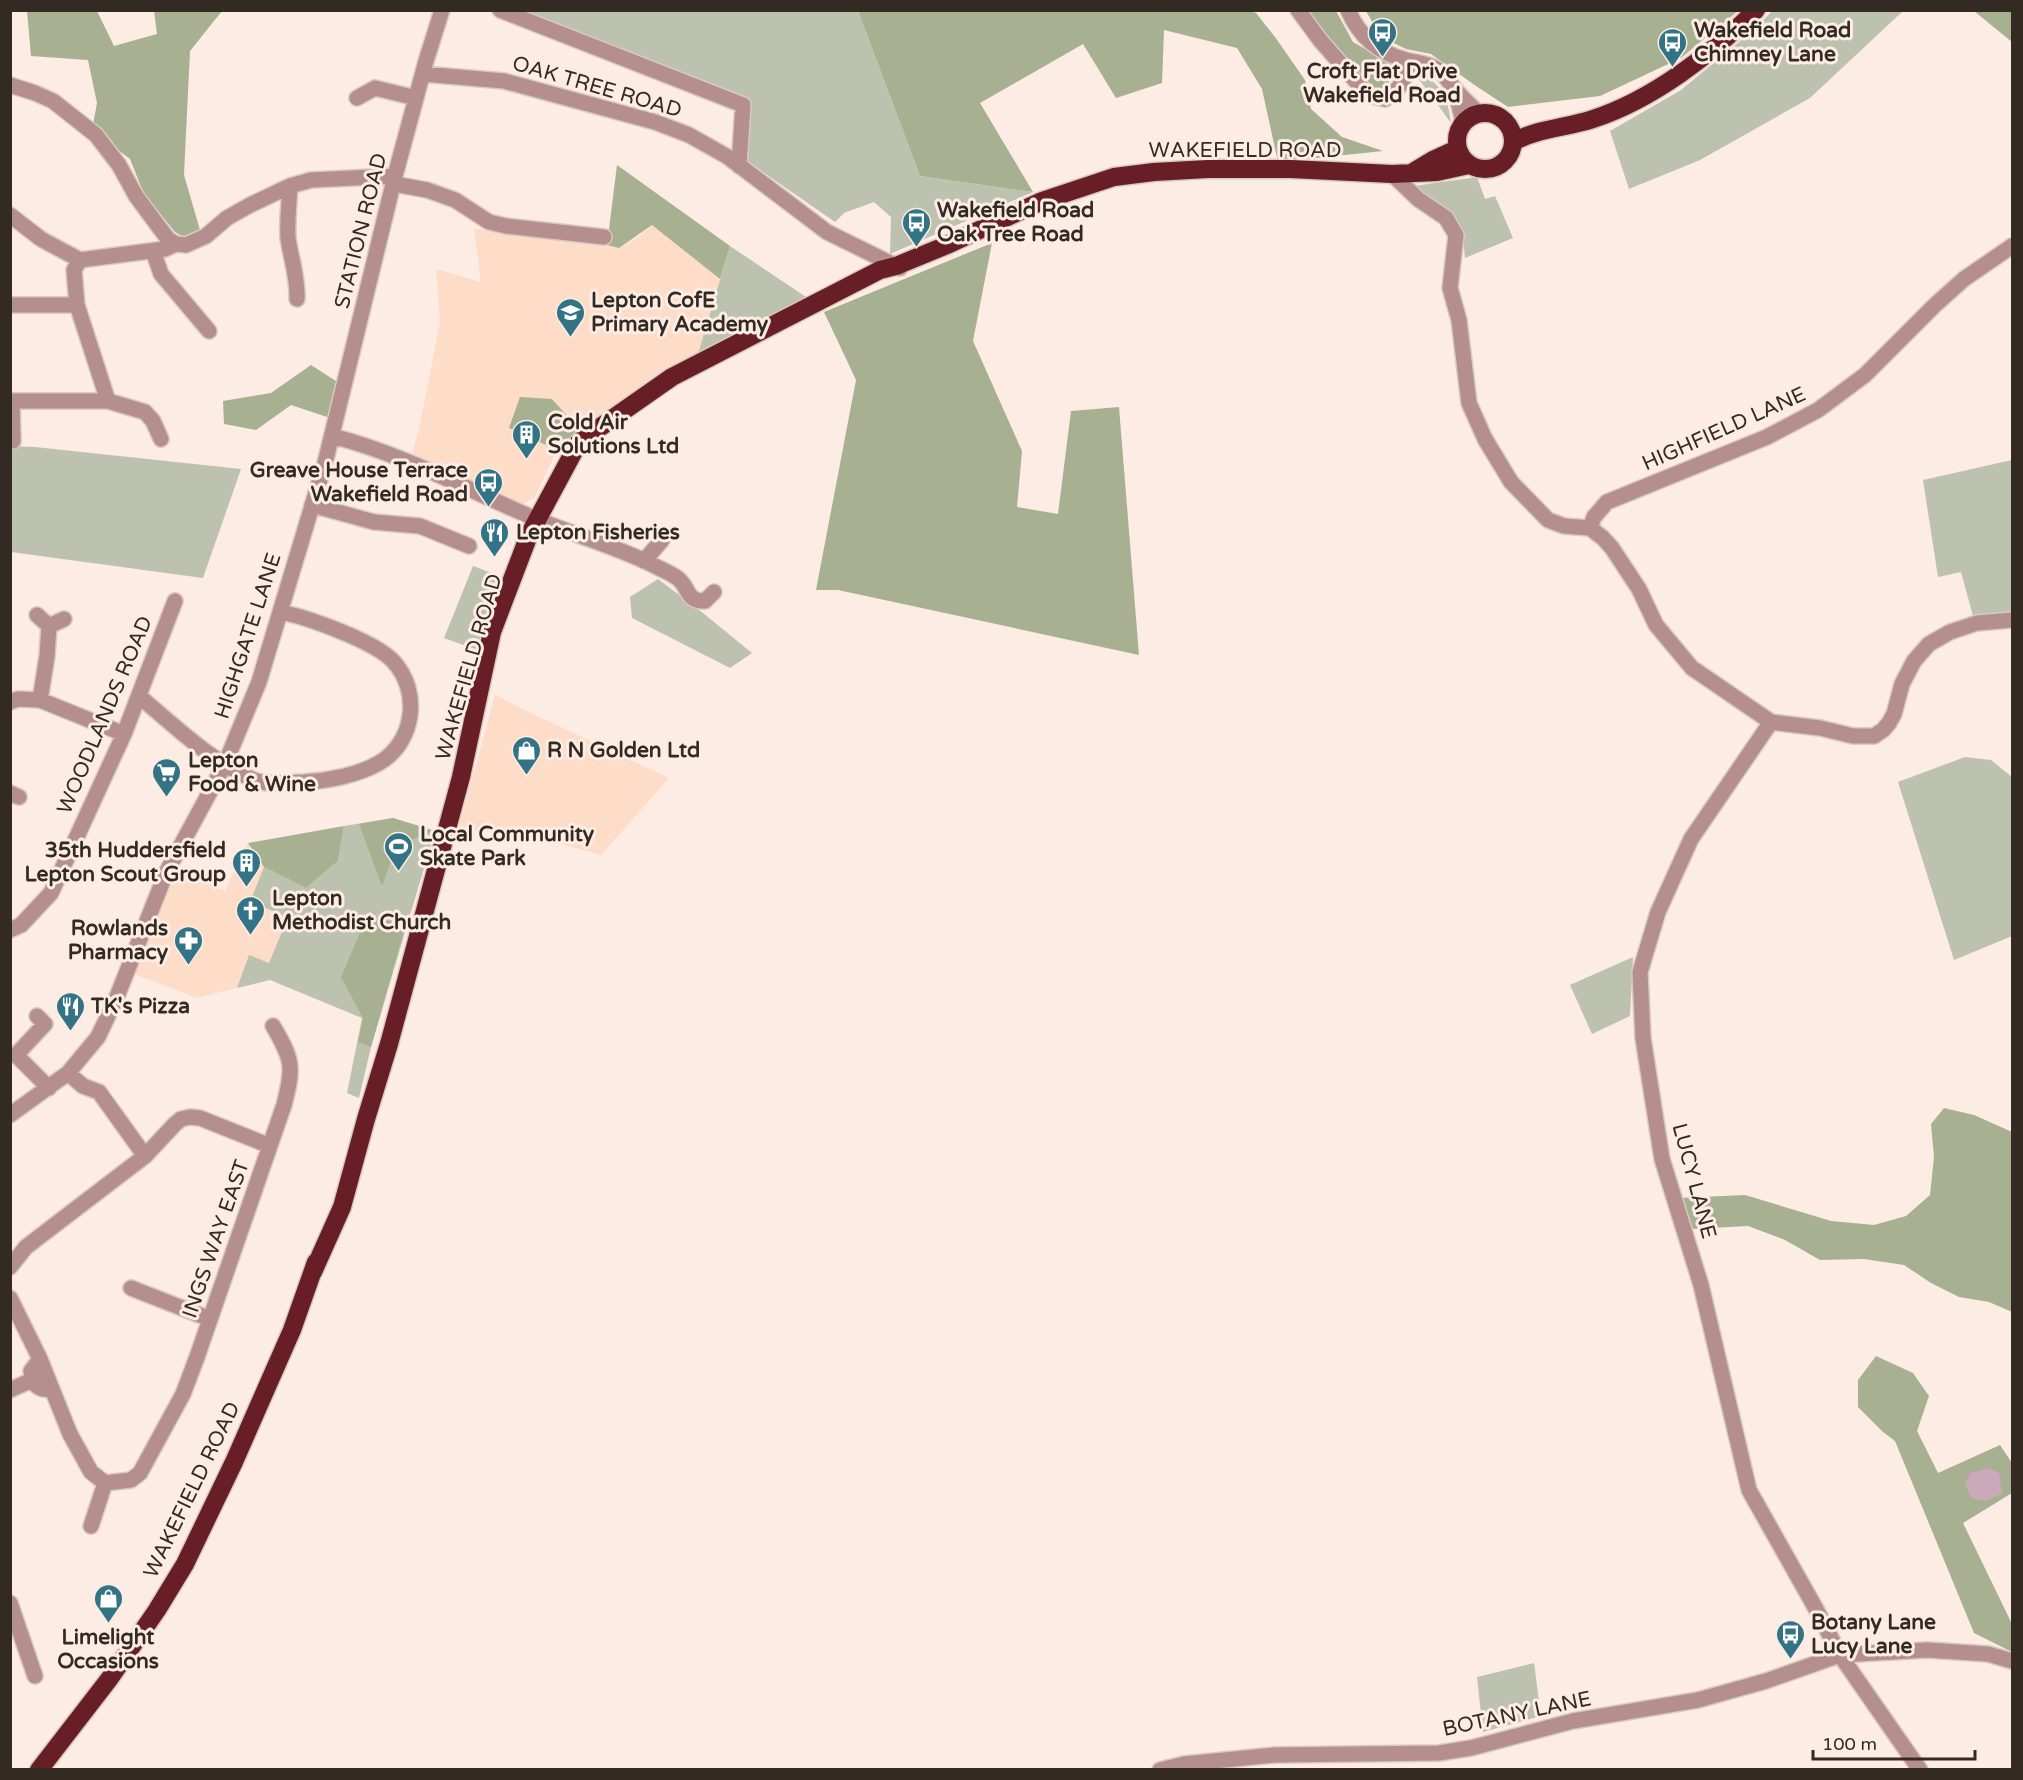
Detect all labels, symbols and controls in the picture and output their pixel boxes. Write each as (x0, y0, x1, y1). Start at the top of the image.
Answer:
bus stop icon: Croft Flat Drive Wakefield Road (1366, 16, 1398, 58)
place label: Wakefield Road Chimney Lane (1694, 18, 1851, 67)
bus stop icon: Wakefield Road Chimney Lane (1657, 26, 1689, 68)
street label: OAK TREE ROAD (509, 51, 685, 123)
place label: Croft Flat Drive Wakefield Road (1303, 59, 1461, 108)
street label: WAKEFIELD ROAD (1149, 138, 1341, 163)
street label: STATION ROAD (330, 151, 392, 311)
place label: Wakefield Road Oak Tree Road (937, 198, 1094, 247)
bus stop icon: Wakefield Road Oak Tree Road (900, 206, 932, 248)
place label: Lepton CofE Primary Academy (591, 288, 769, 337)
school or university icon: Lepton CofE Primary Academy (554, 296, 586, 338)
street label: HIGHFIELD LANE (1638, 382, 1810, 476)
place label: Cold Air Solutions Ltd (548, 410, 679, 459)
building icon: Cold Air Solutions Ltd (511, 418, 543, 460)
place label: Greave House Terrace Wakefield Road (250, 458, 468, 507)
bus stop icon: Greave House Terrace Wakefield Road (473, 466, 505, 508)
restaurant icon: Lepton Fisheries (479, 516, 511, 558)
place label: Lepton Fisheries (516, 520, 680, 545)
street label: HIGHGATE LANE (209, 550, 287, 722)
street label: WAKEFIELD ROAD (430, 571, 508, 763)
street label: WOODLANDS ROAD (52, 612, 158, 818)
shop icon: R N Golden Ltd (510, 734, 542, 776)
place label: R N Golden Ltd (547, 738, 700, 763)
place label: Lepton Food & Wine (188, 748, 316, 797)
supermarket icon: Lepton Food & Wine (151, 756, 183, 798)
place label: Local Community Skate Park (420, 822, 595, 871)
sports icon: Local Community Skate Park (383, 830, 415, 872)
place label: 35th Huddersfield Lepton Scout Group (24, 838, 226, 887)
building icon: 35th Huddersfield Lepton Scout Group (231, 846, 263, 888)
place label: Lepton Methodist Church (272, 886, 451, 935)
church icon: Lepton Methodist Church (235, 894, 267, 936)
place label: Rowlands Pharmacy (68, 916, 169, 965)
pharmacy icon: Rowlands Pharmacy (173, 924, 205, 966)
restaurant icon: TK's Pizza (54, 990, 86, 1032)
place label: TK's Pizza (90, 994, 190, 1019)
street label: LUCY LANE (1667, 1120, 1721, 1242)
street label: INGS WAY EAST (177, 1156, 255, 1321)
street label: WAKEFIELD ROAD (138, 1398, 246, 1582)
shop icon: Limelight Occasions (92, 1582, 124, 1624)
place label: Botany Lane Lucy Lane (1811, 1610, 1936, 1659)
bus stop icon: Botany Lane Lucy Lane (1774, 1618, 1806, 1660)
place label: Limelight Occasions (57, 1625, 159, 1674)
street label: BOTANY LANE (1440, 1686, 1594, 1742)
scale bar (1813, 1723, 1975, 1761)
text: 100 m (1822, 1733, 1877, 1755)

